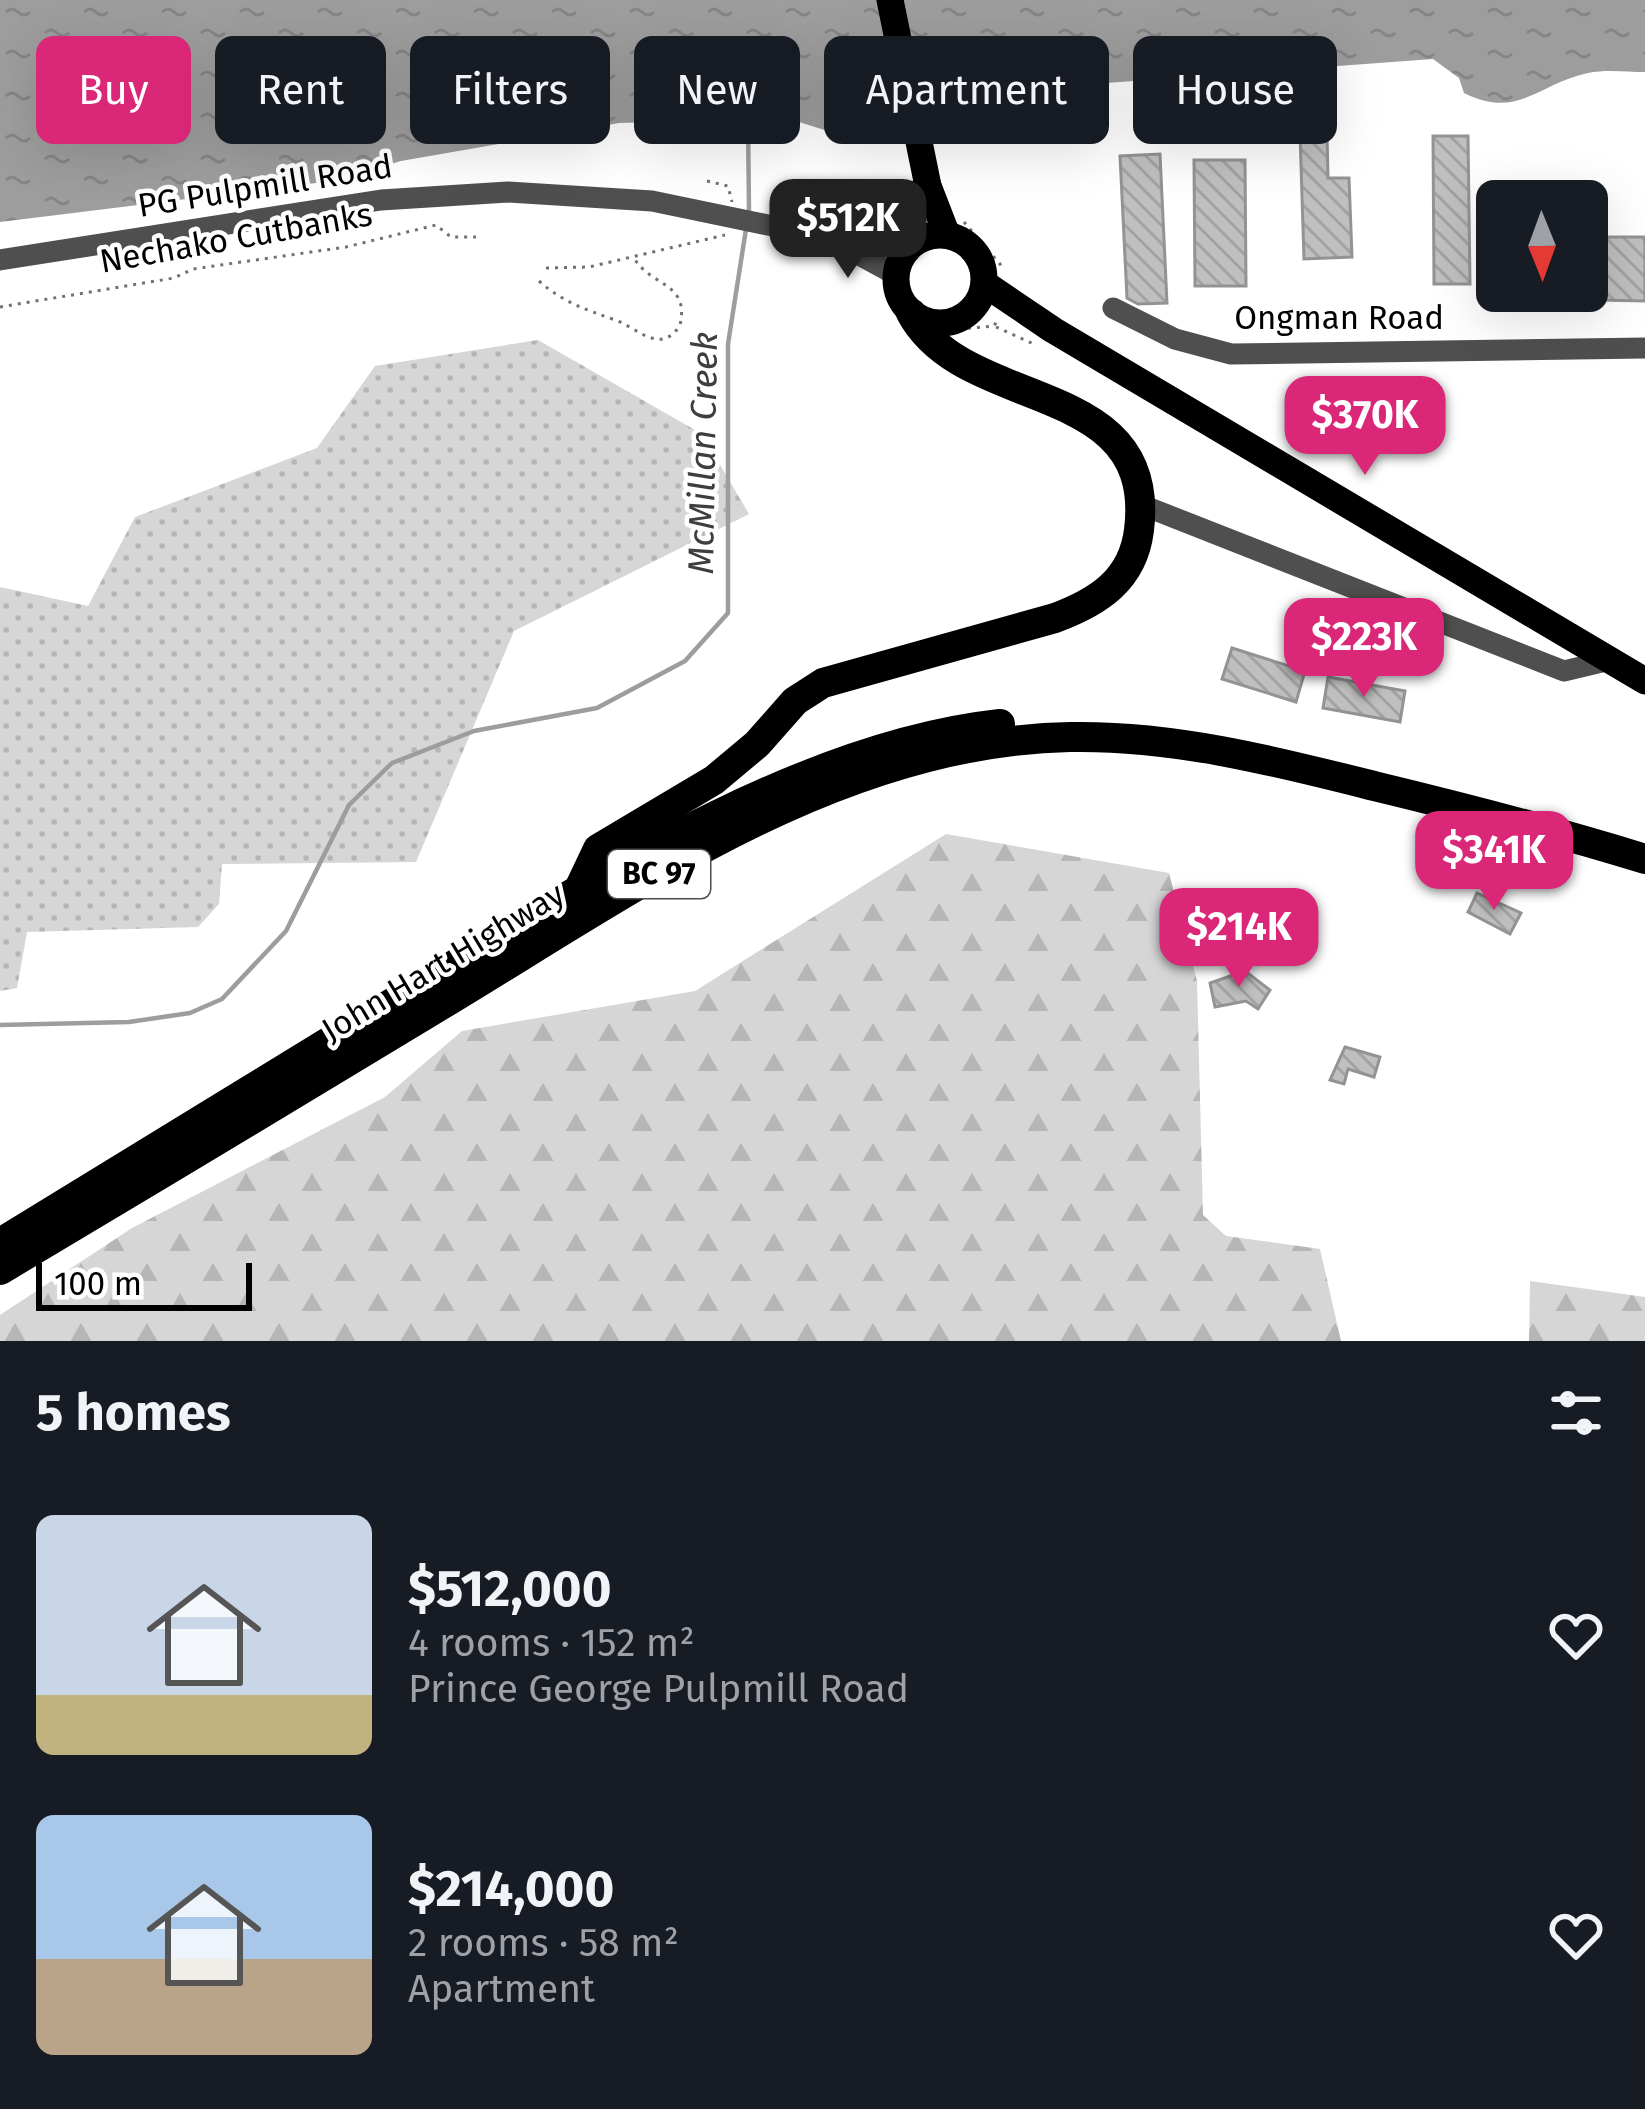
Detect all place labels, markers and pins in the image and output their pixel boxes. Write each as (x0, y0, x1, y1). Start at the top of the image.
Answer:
pin: $512K (764, 179, 932, 281)
pin: $370K (1281, 376, 1449, 478)
pin: $223K (1280, 598, 1448, 700)
pin: $341K (1410, 811, 1578, 913)
pin: $214K (1155, 888, 1323, 990)

